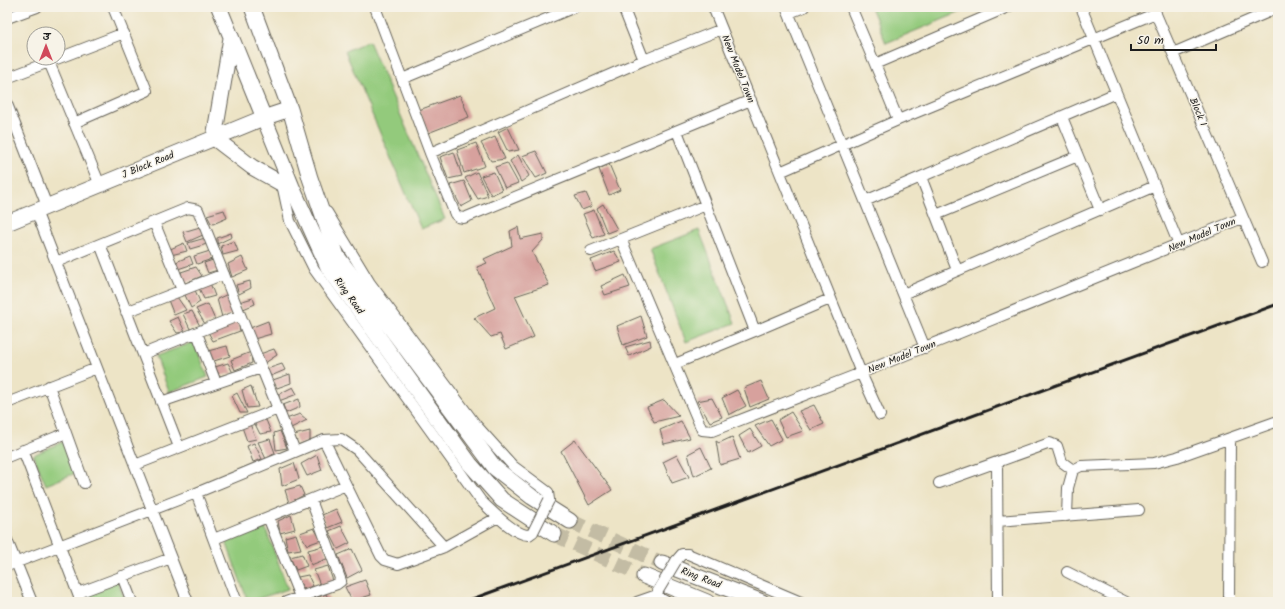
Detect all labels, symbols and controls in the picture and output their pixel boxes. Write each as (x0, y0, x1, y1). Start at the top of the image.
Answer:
north arrow (26, 26, 66, 66)
scale bar (1131, 26, 1216, 52)
text: उ (43, 28, 52, 46)
text: 50 m (1137, 31, 1164, 50)
street label: New Model Town (717, 32, 759, 106)
street label: Block I (1185, 95, 1211, 129)
street label: J Block Road (119, 147, 178, 183)
street label: New Model Town (1166, 214, 1238, 256)
street label: Ring Road (330, 274, 369, 319)
street label: New Model Town (865, 336, 939, 378)
street label: Ring Road (678, 563, 725, 593)

